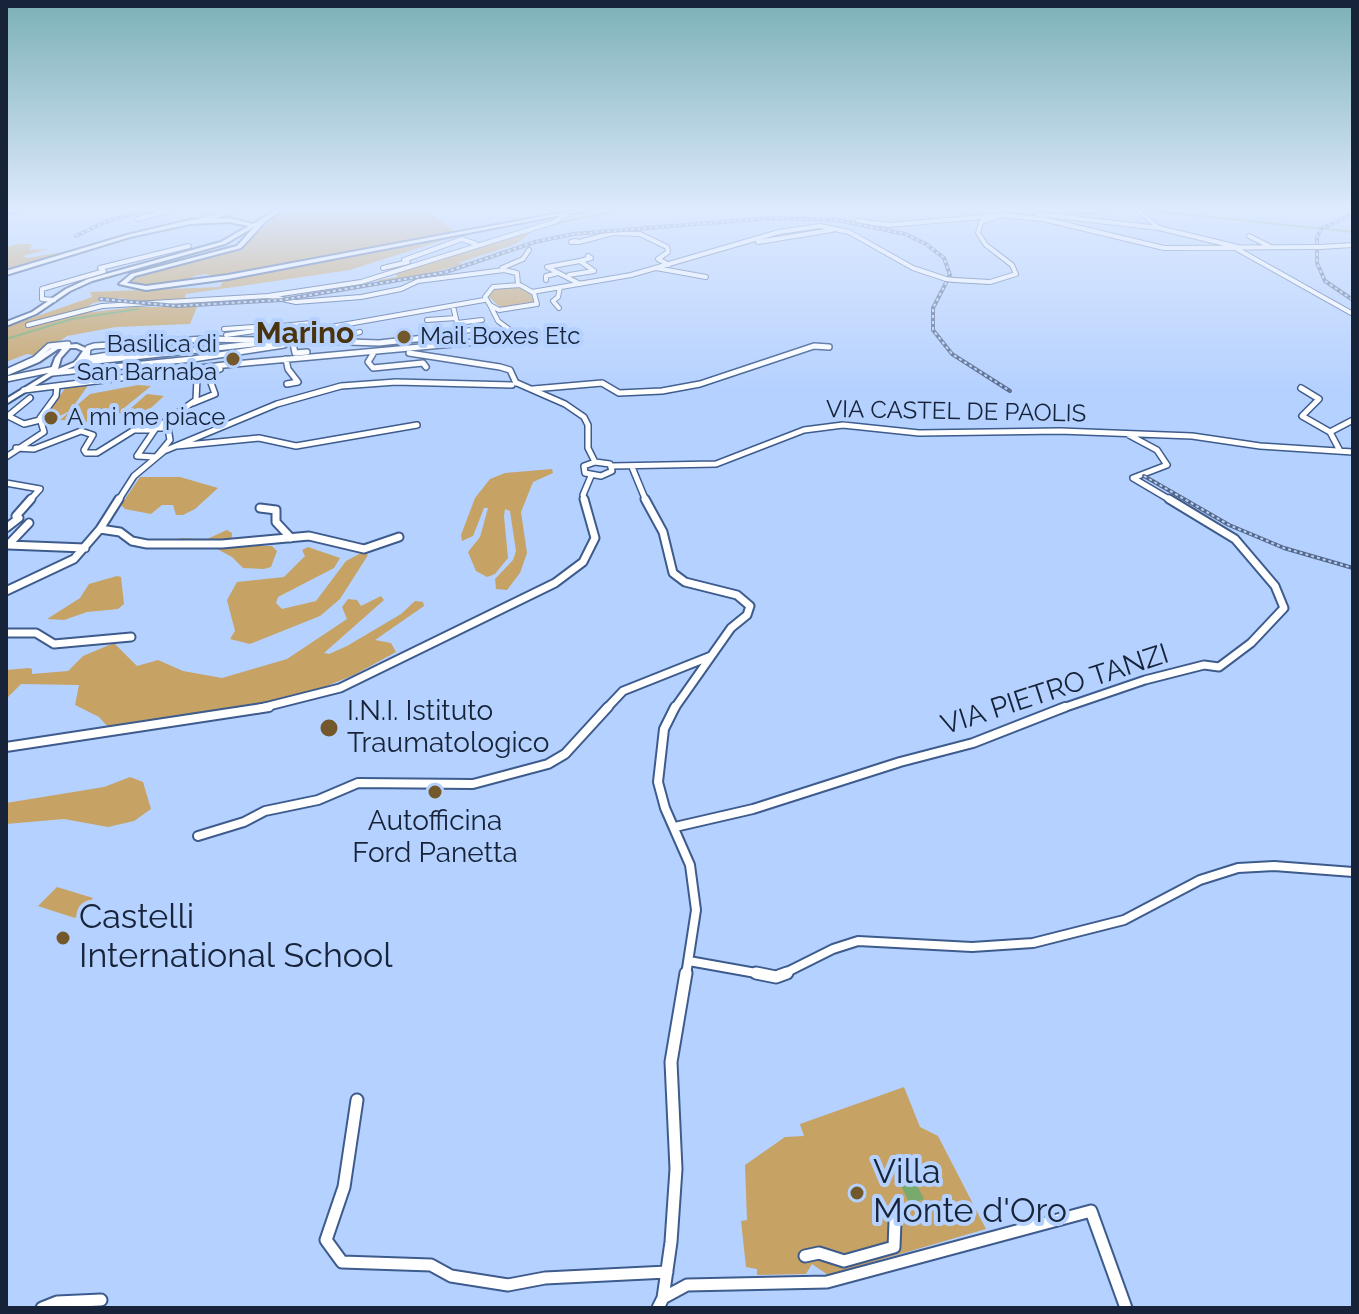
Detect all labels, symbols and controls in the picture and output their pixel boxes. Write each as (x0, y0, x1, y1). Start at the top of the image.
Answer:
district label: Marino (256, 316, 354, 352)
place label: Mail Boxes Etc (420, 323, 580, 351)
marker: Mail Boxes Etc (395, 328, 413, 346)
place label: Basilica di San Barnaba (77, 331, 217, 387)
marker: Basilica di San Barnaba (224, 350, 242, 368)
street label: VIA CASTEL DE PAOLIS (826, 395, 1086, 429)
place label: A mi me piace (67, 404, 225, 432)
marker: A mi me piace (42, 409, 60, 427)
street label: VIA PIETRO TANZI (937, 637, 1173, 743)
place label: I.N.I. Istituto Traumatologico (347, 695, 549, 761)
marker: I.N.I. Istituto Traumatologico (318, 717, 340, 739)
marker: Autofficina Ford Panetta (426, 783, 444, 801)
place label: Autofficina Ford Panetta (352, 805, 518, 871)
place label: Castelli International School (79, 898, 392, 978)
marker: Castelli International School (54, 929, 72, 947)
place label: Villa Monte d'Oro (873, 1153, 1067, 1232)
marker: Villa Monte d'Oro (848, 1184, 866, 1202)

